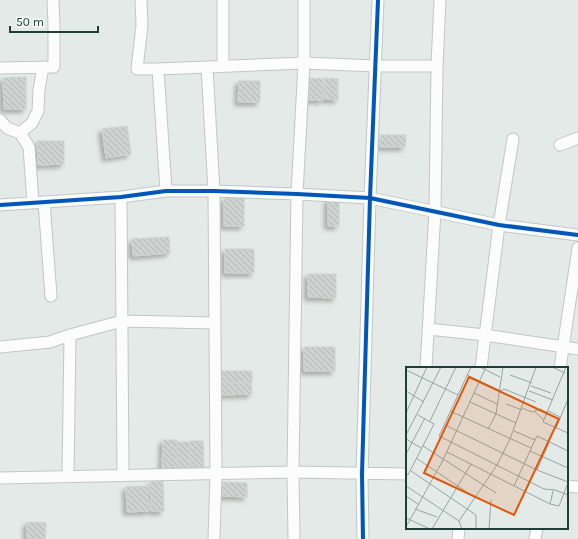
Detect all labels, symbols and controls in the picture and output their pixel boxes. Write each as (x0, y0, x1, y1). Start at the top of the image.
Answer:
scale bar (10, 8, 98, 34)
text: 50 m (16, 15, 44, 29)
inset map (406, 367, 568, 529)

